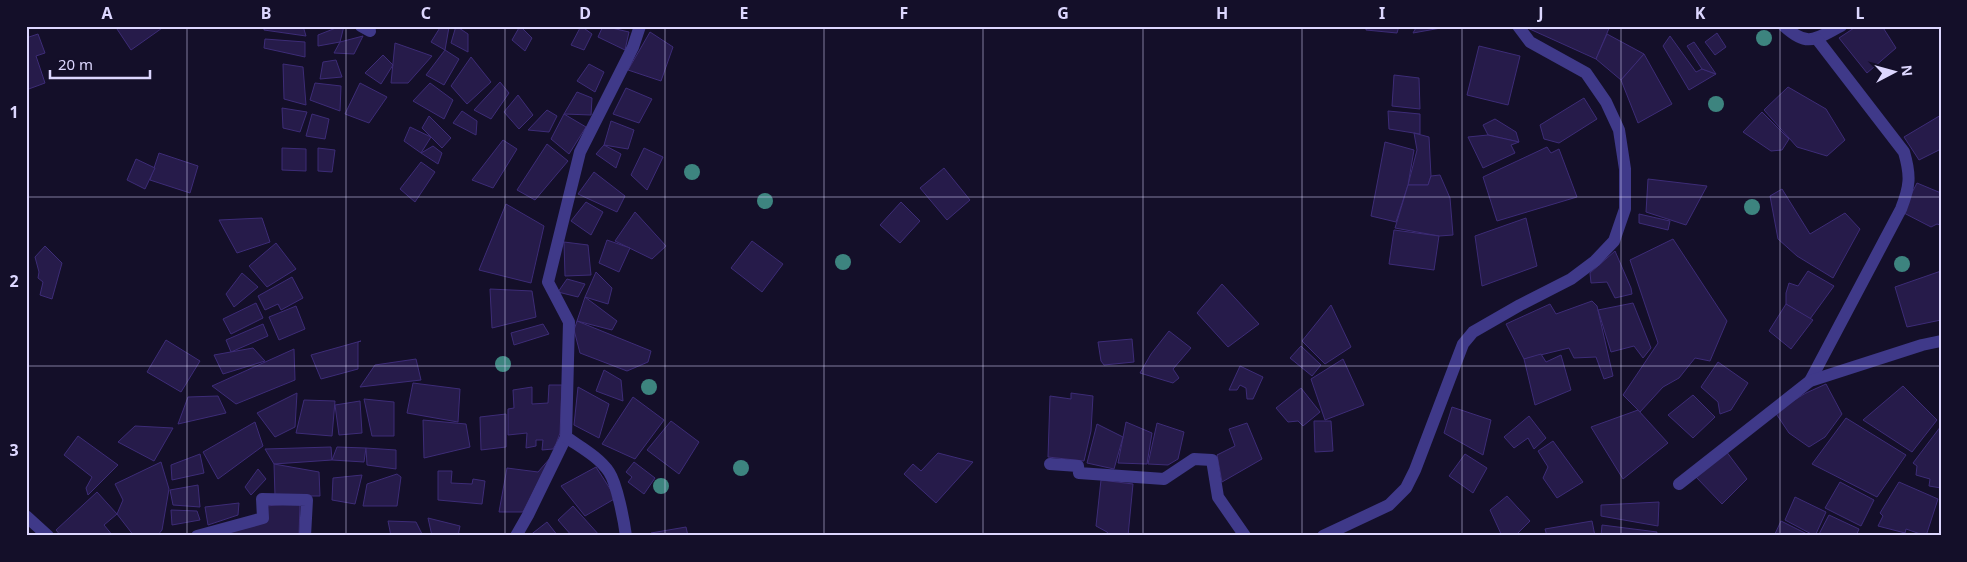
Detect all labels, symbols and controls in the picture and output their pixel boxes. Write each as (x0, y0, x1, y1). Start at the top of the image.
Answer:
text: A (101, 2, 113, 24)
text: B (261, 2, 271, 24)
text: C (421, 2, 431, 24)
text: D (579, 2, 591, 24)
text: E (740, 2, 749, 24)
text: F (900, 2, 908, 24)
text: G (1057, 2, 1069, 24)
text: H (1216, 2, 1228, 24)
text: I (1379, 2, 1385, 24)
text: J (1536, 2, 1544, 24)
text: K (1695, 2, 1706, 24)
text: L (1856, 2, 1865, 24)
scale bar (50, 48, 150, 80)
north arrow (1870, 48, 1920, 98)
text: 20 m (58, 54, 93, 74)
text: N (1897, 64, 1917, 77)
text: 1 (9, 101, 19, 123)
text: 2 (9, 270, 19, 292)
text: 3 (9, 439, 19, 461)

